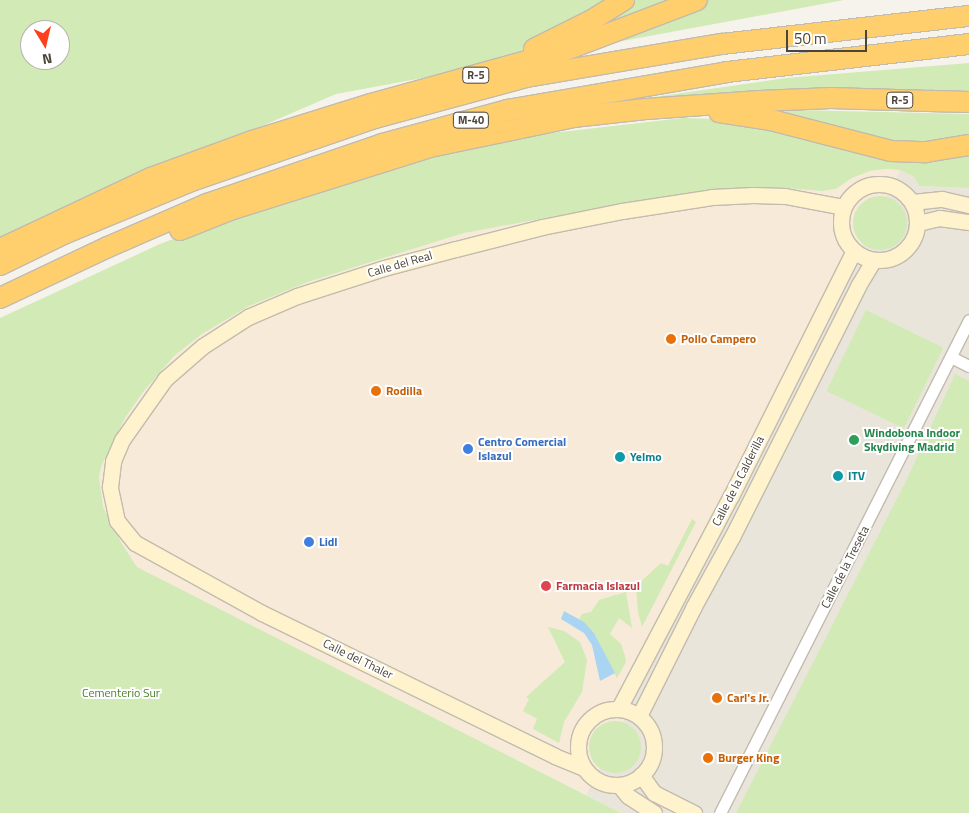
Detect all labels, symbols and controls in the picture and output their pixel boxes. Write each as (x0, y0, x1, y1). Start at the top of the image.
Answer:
north arrow (20, 20, 70, 70)
scale bar (789, 20, 870, 52)
text: 50 m (794, 27, 827, 50)
text: N (41, 48, 54, 70)
road number: R-5 (462, 66, 490, 84)
road number: R-5 (886, 92, 914, 108)
road number: M-40 (452, 112, 490, 128)
street label: Calle del Real (366, 248, 434, 280)
place label: Pollo Campero (681, 332, 756, 346)
marker: Pollo Campero (665, 333, 677, 345)
place label: Rodilla (386, 384, 422, 398)
marker: Rodilla (370, 385, 382, 397)
place label: Windobona Indoor Skydiving Madrid (864, 426, 960, 454)
street label: Calle de la Calderilla (709, 433, 767, 529)
marker: Windobona Indoor Skydiving Madrid (848, 434, 860, 446)
place label: Centro Comercial Islazul (478, 435, 566, 463)
marker: Centro Comercial Islazul (462, 443, 474, 455)
place label: Yelmo (630, 450, 662, 464)
marker: Yelmo (614, 451, 626, 463)
place label: ITV (848, 469, 865, 483)
marker: ITV (832, 470, 844, 482)
street label: Calle de la Treseta (818, 523, 872, 611)
place label: Lidl (319, 535, 338, 549)
marker: Lidl (303, 536, 315, 548)
place label: Farmacia Islazul (556, 579, 640, 593)
marker: Farmacia Islazul (540, 580, 552, 592)
street label: Calle del Thaler (321, 636, 395, 682)
park label: Cementerio Sur (82, 686, 160, 700)
place label: Carl's Jr. (727, 691, 769, 705)
marker: Carl's Jr. (711, 692, 723, 704)
place label: Burger King (718, 751, 779, 765)
marker: Burger King (702, 752, 714, 764)

